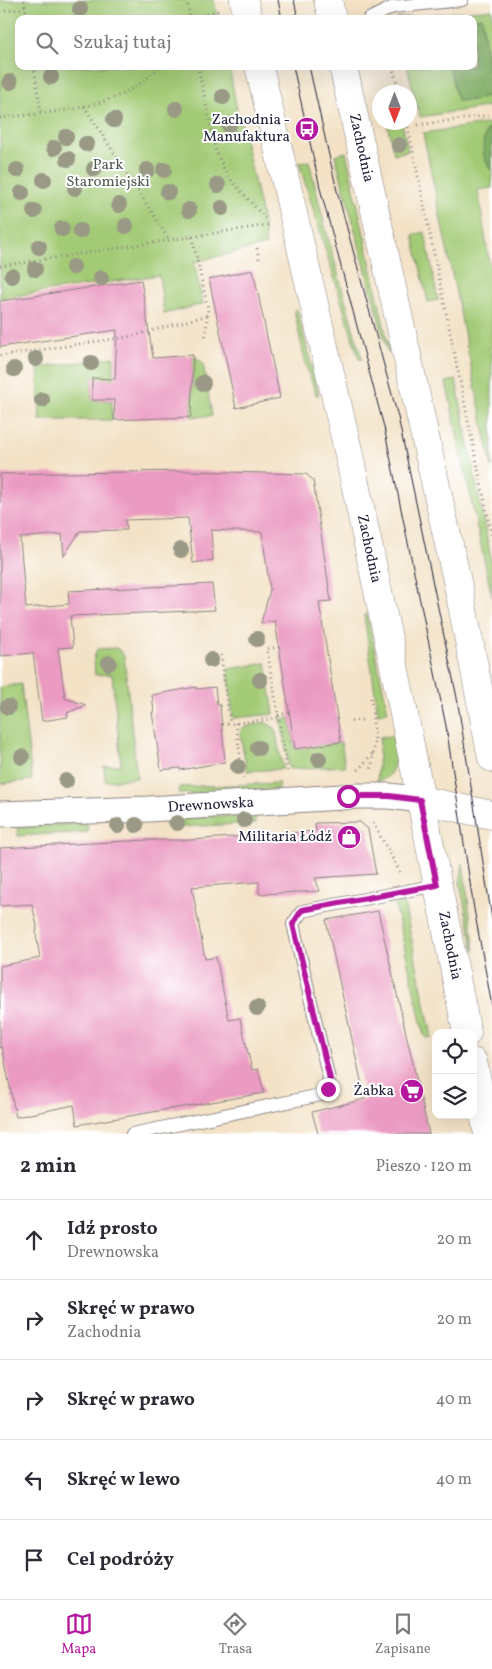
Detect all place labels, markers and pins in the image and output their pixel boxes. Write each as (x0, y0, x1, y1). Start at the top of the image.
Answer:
place label: Zachodnia - Manufaktura (203, 110, 290, 148)
bus stop icon: Zachodnia - Manufaktura (294, 116, 320, 142)
shop icon: Militaria Łódź (336, 824, 362, 850)
place label: Militaria Łódź (238, 827, 332, 848)
supermarket icon: Żabka (399, 1078, 425, 1104)
place label: Żabka (353, 1081, 394, 1102)

